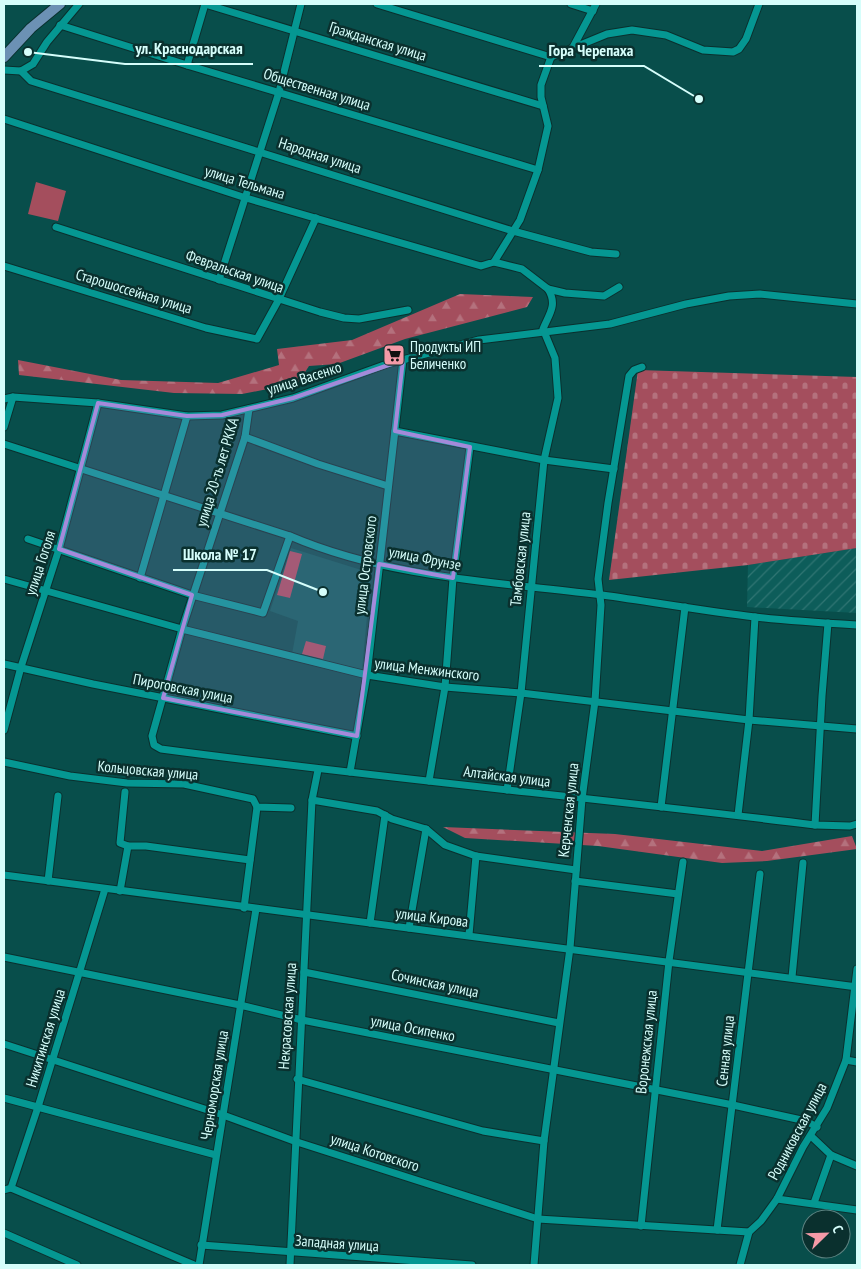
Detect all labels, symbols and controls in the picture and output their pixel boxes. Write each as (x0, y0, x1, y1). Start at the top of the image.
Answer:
street label: Гражданская улица (327, 17, 429, 65)
callout: ул. Краснодарская (125, 33, 253, 64)
callout: Гора Черепаха (539, 35, 644, 66)
text: ул. Краснодарская (134, 38, 243, 58)
text: Гора Черепаха (549, 40, 634, 60)
street label: Общественная улица (261, 64, 373, 114)
street label: Народная улица (276, 133, 364, 177)
street label: улица Тельмана (203, 161, 287, 203)
street label: Февральская улица (183, 245, 287, 297)
street label: Старошоссейная улица (74, 264, 194, 318)
place label: Продукты ИП Беличенко (410, 337, 481, 373)
supermarket icon: Продукты ИП Беличенко (382, 343, 406, 367)
street label: улица Васенко (264, 357, 344, 399)
street label: улица 20-ть лет РККА (191, 414, 243, 529)
street label: Тамбовская улица (506, 511, 534, 607)
street label: улица Островского (350, 514, 380, 616)
street label: улица Гоголя (21, 528, 59, 598)
callout: Школа № 17 (173, 539, 267, 570)
street label: улица Фрунзе (387, 542, 463, 574)
text: Школа № 17 (183, 544, 257, 564)
street label: улица Менжинского (373, 653, 481, 685)
street label: Пироговская улица (132, 669, 234, 707)
street label: Кольцовская улица (97, 756, 199, 784)
street label: Алтайская улица (463, 761, 551, 791)
street label: Керченская улица (554, 762, 582, 858)
street label: улица Кирова (395, 903, 469, 931)
street label: Некрасовская улица (274, 962, 300, 1070)
street label: Сочинская улица (390, 964, 480, 1002)
street label: Никитинская улица (21, 987, 69, 1089)
street label: Воронежская улица (631, 989, 661, 1095)
street label: улица Осипенко (369, 1011, 457, 1045)
street label: Сенная улица (712, 1015, 738, 1087)
street label: Черноморская улица (196, 1029, 232, 1141)
street label: Родниковская улица (763, 1079, 831, 1183)
street label: улица Котовского (328, 1129, 422, 1175)
north arrow (801, 1209, 851, 1259)
text: С (828, 1222, 848, 1236)
street label: Западная улица (295, 1231, 379, 1255)

